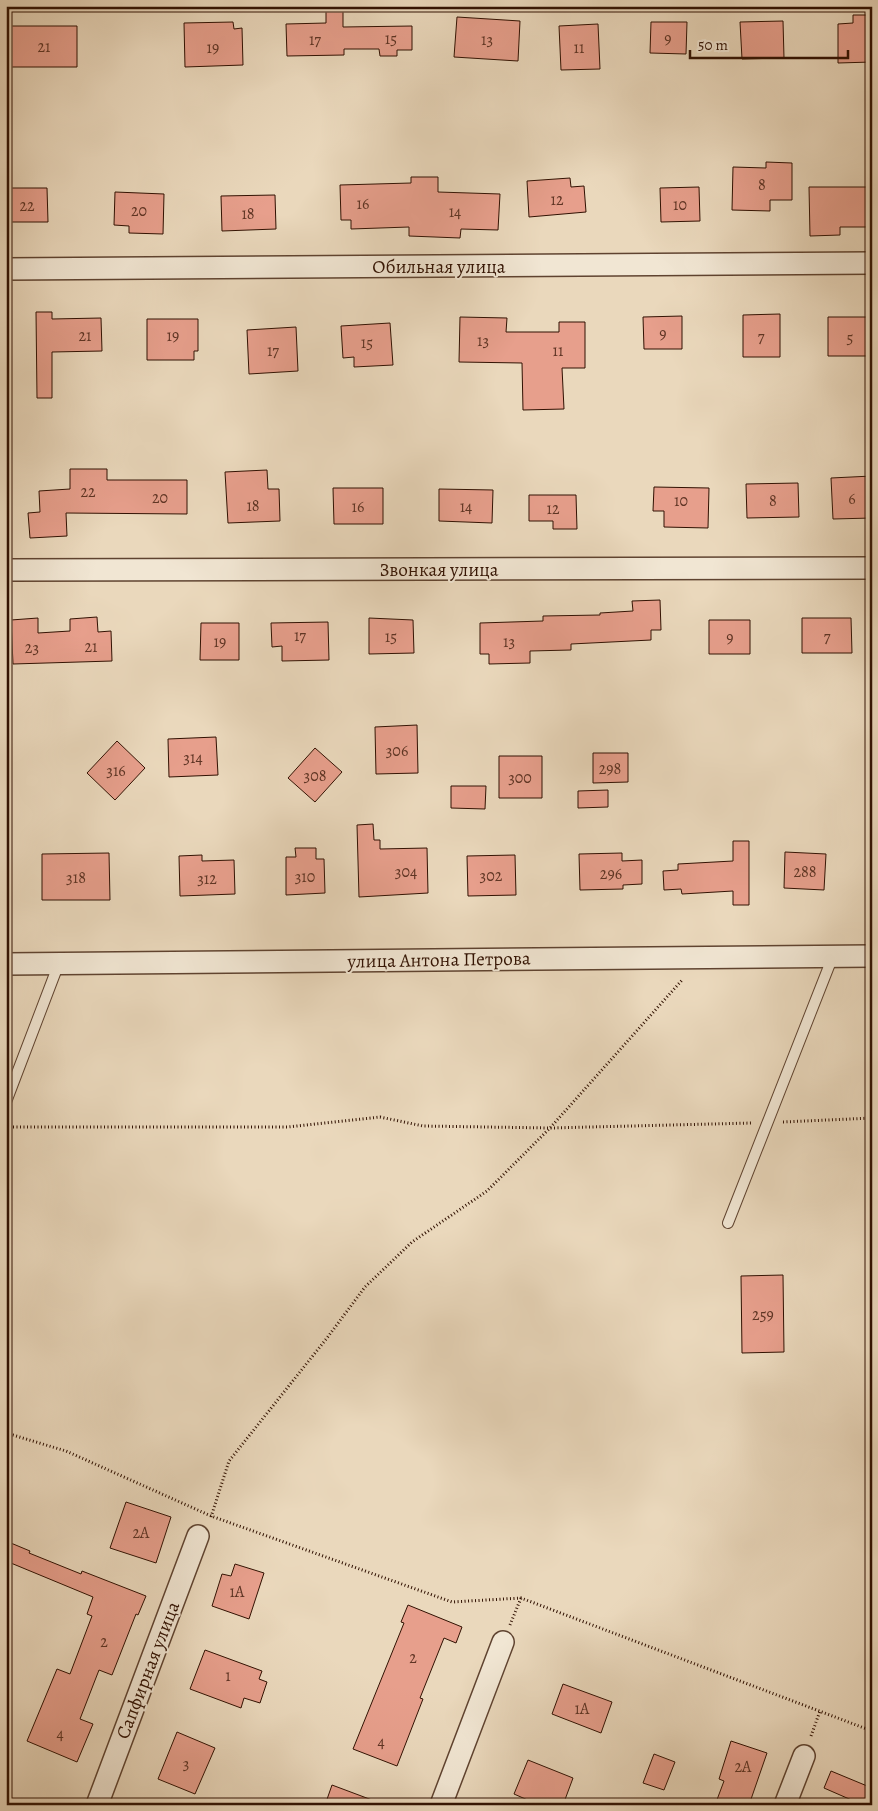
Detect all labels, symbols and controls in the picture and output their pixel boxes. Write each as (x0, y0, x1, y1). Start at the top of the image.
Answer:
house number: 15 (385, 28, 397, 50)
house number: 9 (664, 28, 672, 50)
scale bar (690, 28, 848, 60)
house number: 17 (309, 29, 321, 51)
house number: 13 (481, 29, 493, 51)
text: 50 m (698, 35, 728, 55)
house number: 21 (37, 36, 51, 58)
house number: 19 (207, 37, 219, 59)
house number: 11 (574, 37, 585, 59)
house number: 8 (758, 174, 766, 196)
house number: 12 (550, 189, 564, 211)
house number: 16 (357, 193, 369, 215)
house number: 10 (673, 194, 687, 216)
house number: 22 (19, 195, 35, 217)
house number: 20 (131, 200, 147, 222)
house number: 14 (449, 201, 461, 223)
house number: 18 (241, 203, 255, 225)
street label: Обильная улица (372, 254, 506, 280)
house number: 9 (659, 323, 667, 345)
house number: 21 (78, 325, 92, 347)
house number: 19 (167, 325, 179, 347)
house number: 7 (758, 326, 765, 348)
house number: 5 (847, 327, 854, 349)
house number: 13 (477, 330, 489, 352)
house number: 15 (361, 332, 373, 354)
house number: 17 (267, 340, 279, 362)
house number: 11 (553, 340, 564, 362)
house number: 22 (80, 481, 96, 503)
house number: 20 (152, 487, 168, 509)
house number: 6 (848, 488, 856, 510)
house number: 10 (674, 490, 688, 512)
house number: 8 (769, 490, 777, 512)
house number: 18 (246, 495, 260, 517)
house number: 16 (352, 496, 364, 518)
house number: 14 (460, 496, 472, 518)
house number: 12 (546, 498, 560, 520)
street label: Звонкая улица (379, 557, 499, 583)
house number: 17 (294, 625, 306, 647)
house number: 15 (385, 626, 397, 648)
house number: 7 (824, 626, 831, 648)
house number: 9 (726, 627, 734, 649)
house number: 19 (214, 631, 226, 653)
house number: 13 (503, 631, 515, 653)
house number: 21 (84, 636, 98, 658)
house number: 23 (25, 637, 39, 659)
house number: 306 (386, 740, 408, 762)
house number: 314 (183, 747, 203, 769)
house number: 298 (599, 758, 621, 780)
house number: 316 (106, 760, 126, 782)
house number: 308 (304, 765, 326, 787)
house number: 300 (508, 767, 532, 789)
house number: 304 (395, 861, 417, 883)
house number: 288 (793, 861, 817, 883)
house number: 296 (600, 863, 622, 885)
house number: 302 (480, 865, 503, 887)
house number: 310 (295, 866, 315, 888)
house number: 318 (66, 867, 86, 889)
house number: 312 (197, 868, 217, 890)
street label: улица Антона Петрова (346, 945, 531, 975)
house number: 259 (752, 1304, 774, 1326)
house number: 2А (133, 1522, 150, 1544)
house number: 1А (230, 1581, 245, 1603)
street label: Сапфирная улица (110, 1598, 186, 1743)
house number: 2 (100, 1631, 108, 1653)
house number: 2 (409, 1647, 417, 1669)
house number: 1 (225, 1665, 231, 1687)
house number: 1А (575, 1698, 590, 1720)
house number: 4 (56, 1723, 64, 1745)
house number: 4 (377, 1731, 385, 1753)
house number: 3 (183, 1753, 189, 1775)
house number: 2А (735, 1756, 752, 1778)

